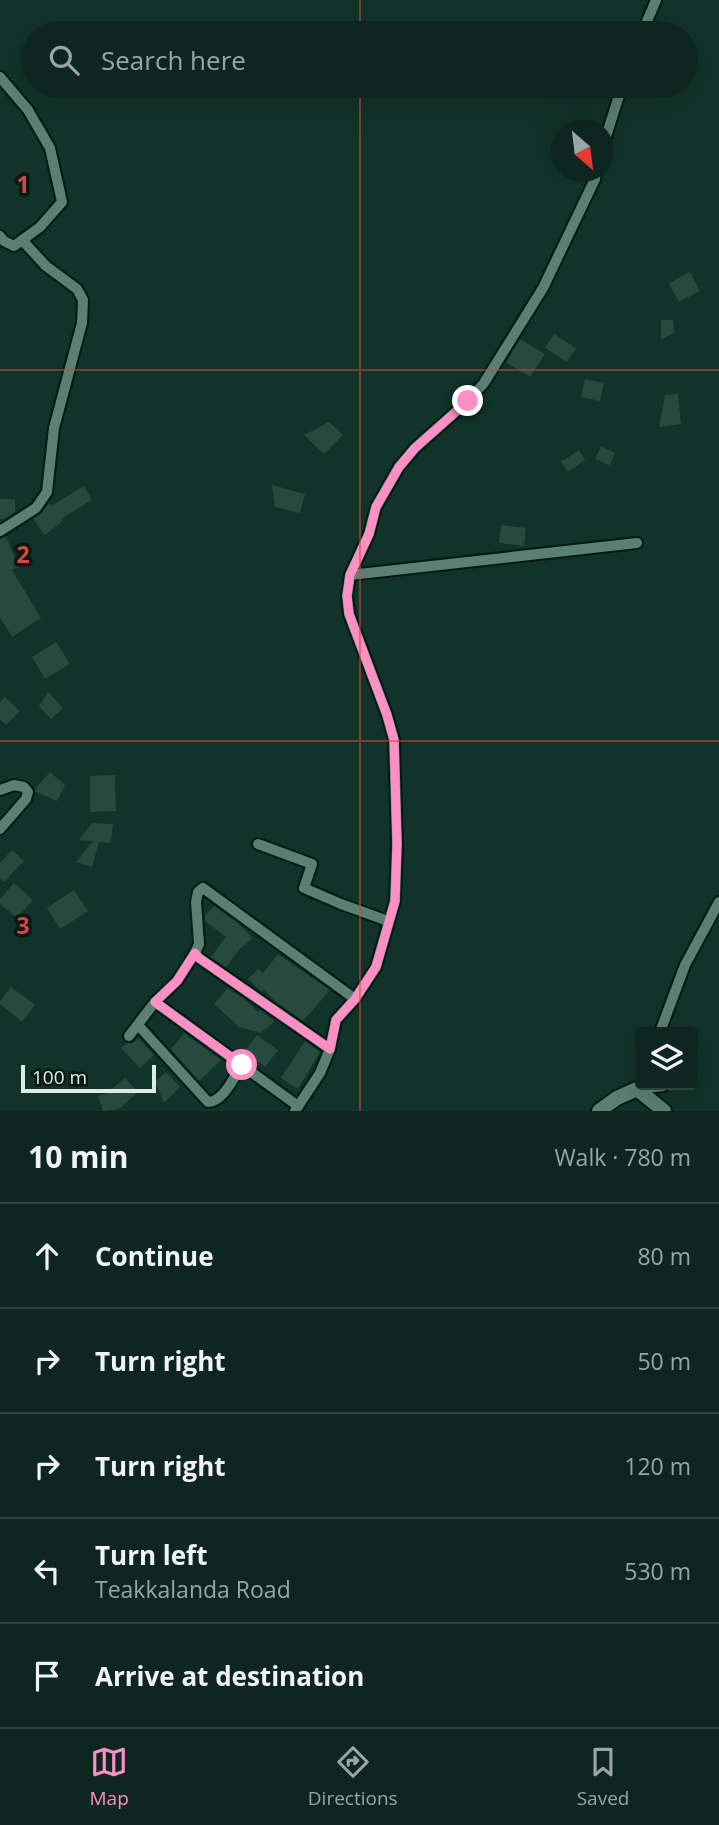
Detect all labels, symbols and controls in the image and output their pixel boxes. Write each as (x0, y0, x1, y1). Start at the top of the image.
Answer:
search box (21, 21, 698, 98)
icon: search (45, 41, 83, 79)
text: Search here (101, 42, 246, 78)
north arrow (551, 119, 614, 182)
text: 1 (16, 168, 30, 200)
route end (452, 385, 483, 416)
text: 2 (16, 538, 30, 570)
text: 3 (16, 909, 30, 941)
map controls (635, 1027, 698, 1090)
button: layers (635, 1027, 698, 1090)
route start (226, 1049, 257, 1080)
scale bar (21, 1062, 156, 1094)
text: 100 m (32, 1064, 87, 1090)
text: 10 min (28, 1136, 128, 1177)
text: Walk · 780 m (554, 1141, 691, 1173)
icon: ahead (28, 1237, 66, 1275)
text: Continue (95, 1238, 214, 1274)
text: 80 m (637, 1240, 691, 1272)
icon: right (28, 1342, 66, 1380)
text: Turn right (95, 1343, 226, 1379)
text: 50 m (637, 1345, 691, 1377)
icon: right (28, 1447, 66, 1485)
text: Turn right (95, 1448, 226, 1484)
text: 120 m (624, 1450, 691, 1482)
text: Turn left (95, 1537, 207, 1573)
icon: left (28, 1552, 66, 1590)
text: 530 m (624, 1555, 691, 1587)
text: Teakkalanda Road (95, 1573, 291, 1605)
icon: arrive (28, 1657, 66, 1695)
text: Arrive at destination (95, 1658, 364, 1694)
tab: Map (90, 1743, 129, 1811)
tab: Directions (308, 1743, 398, 1811)
tab: Saved (577, 1743, 629, 1811)

